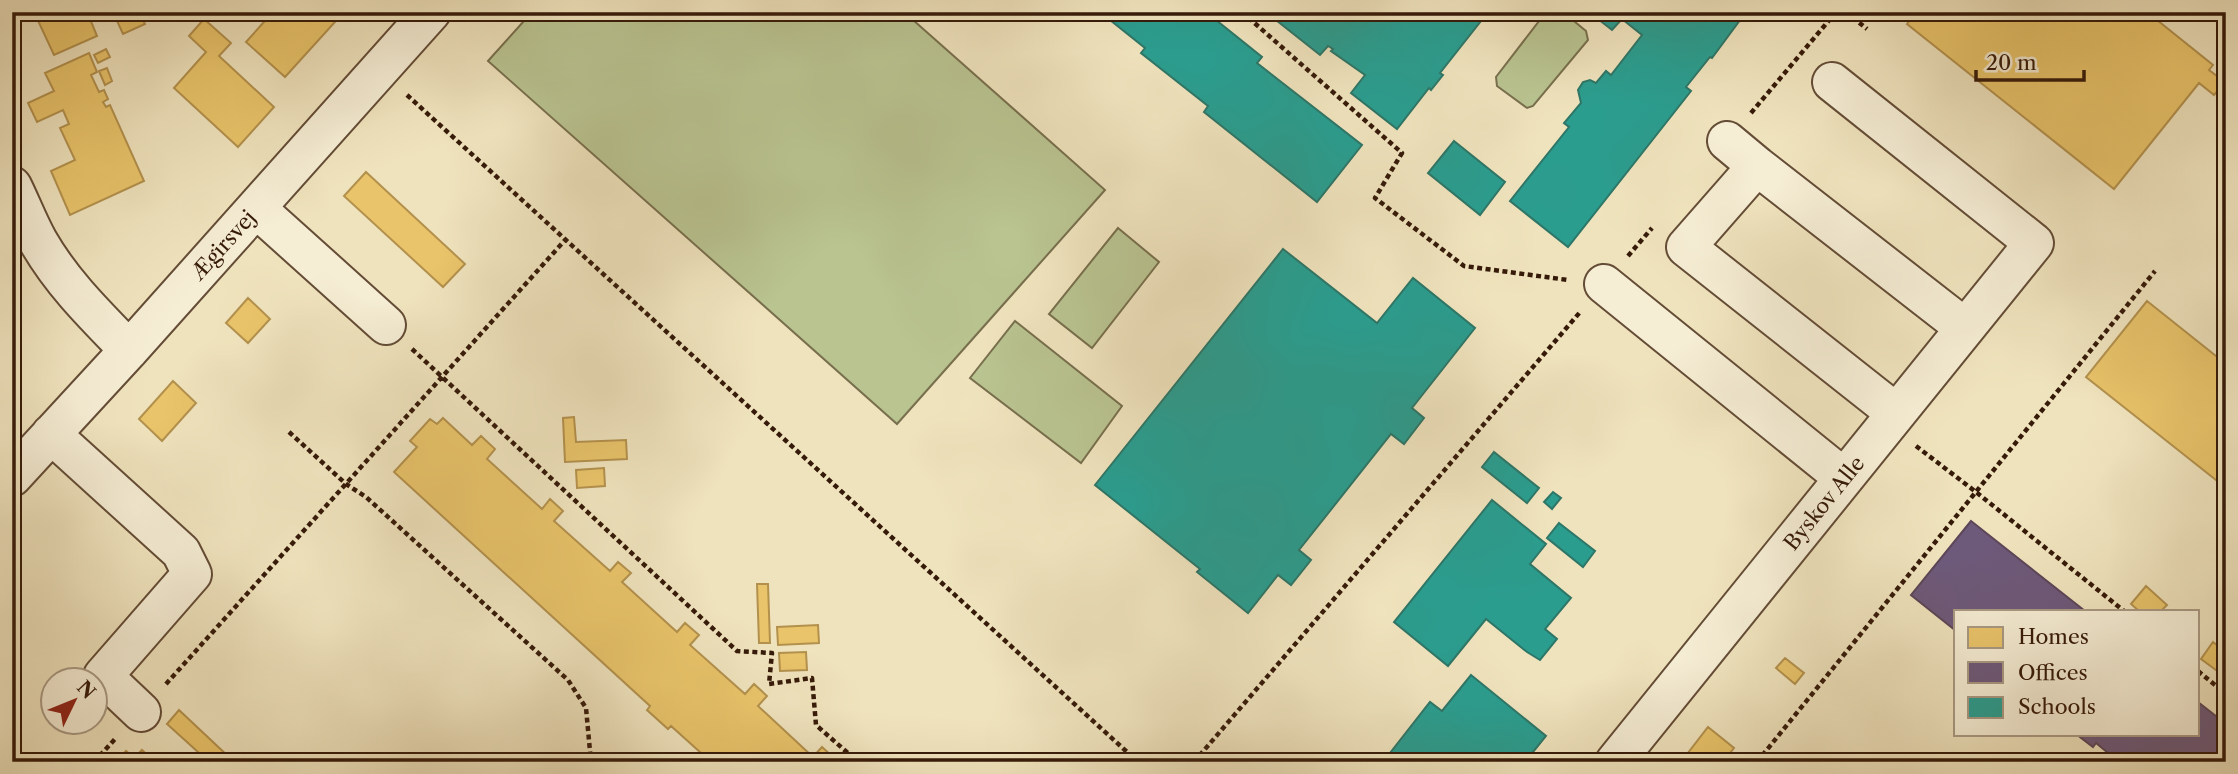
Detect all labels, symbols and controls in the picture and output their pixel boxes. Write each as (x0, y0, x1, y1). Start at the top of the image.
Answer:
scale bar (1976, 38, 2084, 82)
text: 20 m (1986, 50, 2037, 75)
street label: Ægirsvej (185, 205, 261, 286)
street label: Byskov Alle (1779, 451, 1869, 555)
legend (1954, 610, 2200, 736)
text: Homes (2018, 624, 2089, 649)
text: Offices (2018, 660, 2088, 685)
north arrow (38, 666, 108, 736)
text: N (72, 676, 100, 704)
text: Schools (2018, 694, 2096, 719)

